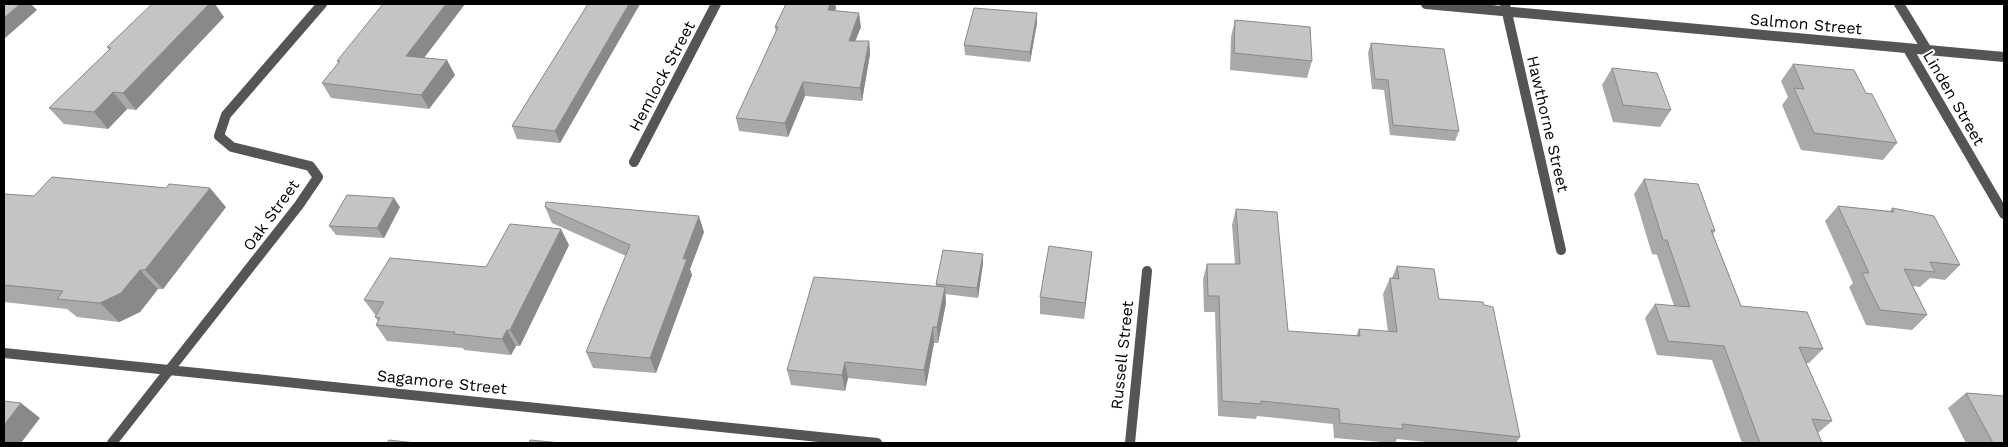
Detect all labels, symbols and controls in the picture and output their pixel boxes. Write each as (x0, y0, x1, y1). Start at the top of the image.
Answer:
street label: Salmon Street (1749, 10, 1863, 38)
street label: Hemlock Street (625, 17, 699, 134)
street label: Linden Street (1919, 47, 1989, 149)
street label: Hawthorne Street (1523, 54, 1573, 194)
street label: Oak Street (239, 175, 303, 254)
street label: Russell Street (1107, 299, 1137, 410)
street label: Sagamore Street (376, 366, 508, 398)

